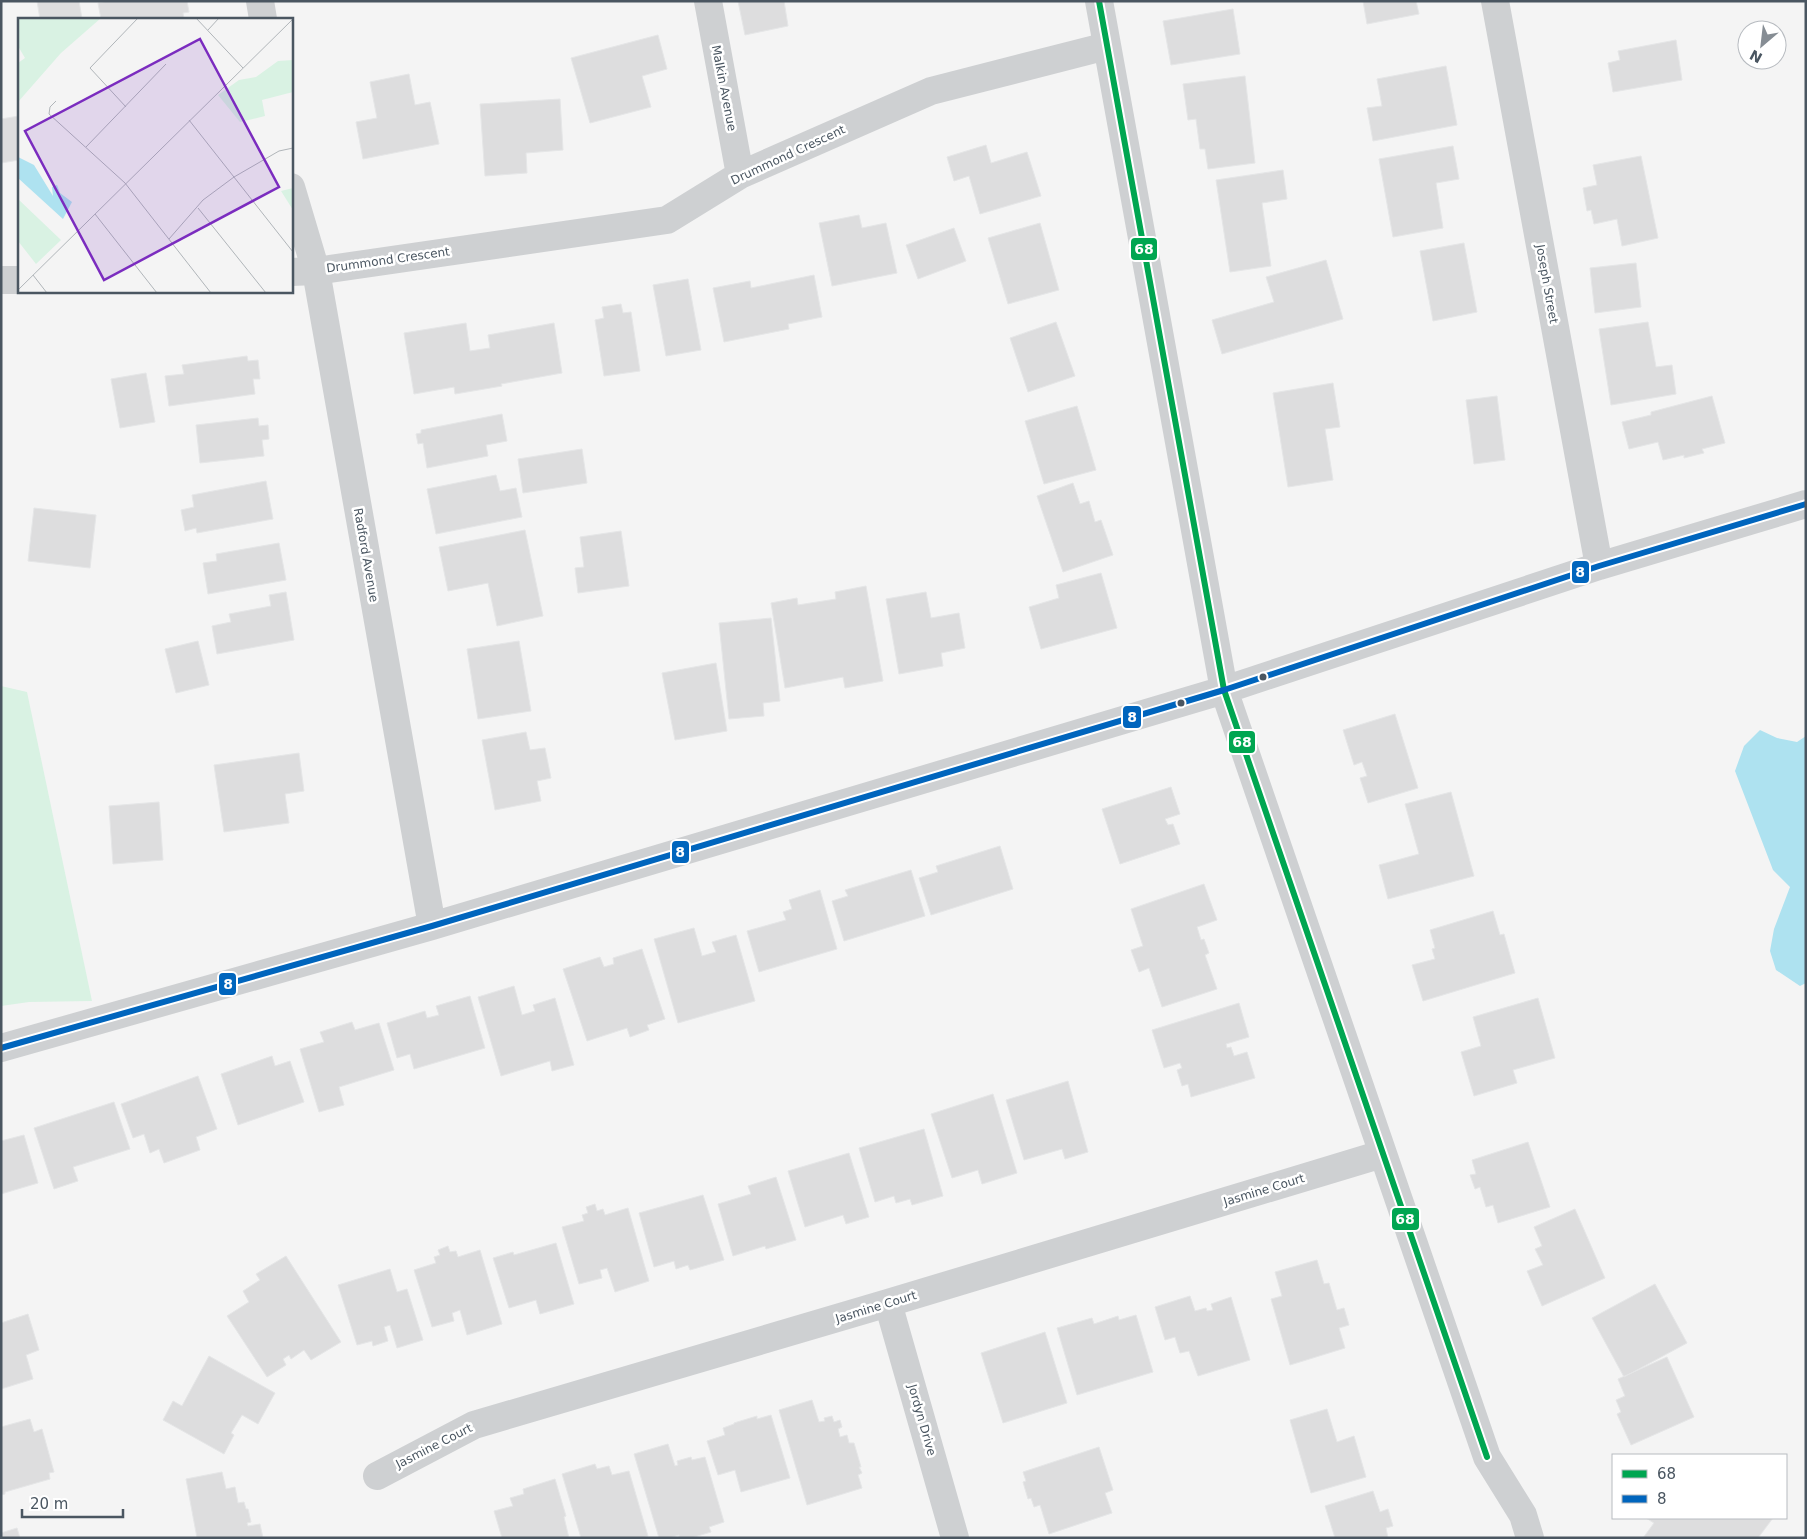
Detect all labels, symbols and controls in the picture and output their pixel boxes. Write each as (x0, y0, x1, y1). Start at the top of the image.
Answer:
inset map (18, 18, 292, 292)
north arrow (1737, 20, 1787, 70)
street label: Malkin Avenue (709, 44, 739, 132)
text: N (1747, 47, 1765, 66)
street label: Drummond Crescent (729, 122, 848, 188)
line badge: 68 (1130, 237, 1158, 261)
text: 68 (1134, 241, 1154, 257)
street label: Joseph Street (1533, 242, 1561, 325)
street label: Drummond Crescent (325, 244, 451, 276)
street label: Radford Avenue (351, 507, 381, 603)
line badge: 8 (1571, 560, 1590, 584)
text: 8 (1575, 564, 1585, 580)
unlabelled marker (1258, 672, 1268, 682)
unlabelled marker (1176, 698, 1186, 708)
line badge: 8 (1122, 705, 1142, 729)
text: 8 (1127, 709, 1137, 725)
line badge: 68 (1228, 730, 1256, 754)
text: 68 (1232, 734, 1252, 750)
line badge: 8 (671, 840, 690, 864)
text: 8 (675, 844, 685, 860)
line badge: 8 (218, 972, 237, 996)
text: 8 (223, 976, 233, 992)
street label: Jasmine Court (1221, 1171, 1306, 1209)
line badge: 68 (1391, 1207, 1420, 1231)
text: 68 (1395, 1211, 1415, 1227)
street label: Jasmine Court (833, 1288, 918, 1326)
street label: Jordyn Drive (905, 1382, 939, 1457)
street label: Jasmine Court (393, 1421, 475, 1472)
legend (1612, 1454, 1787, 1519)
text: 68 (1657, 1465, 1676, 1483)
scale bar (22, 1486, 124, 1518)
text: 8 (1657, 1490, 1667, 1508)
text: 20 m (30, 1495, 68, 1513)

